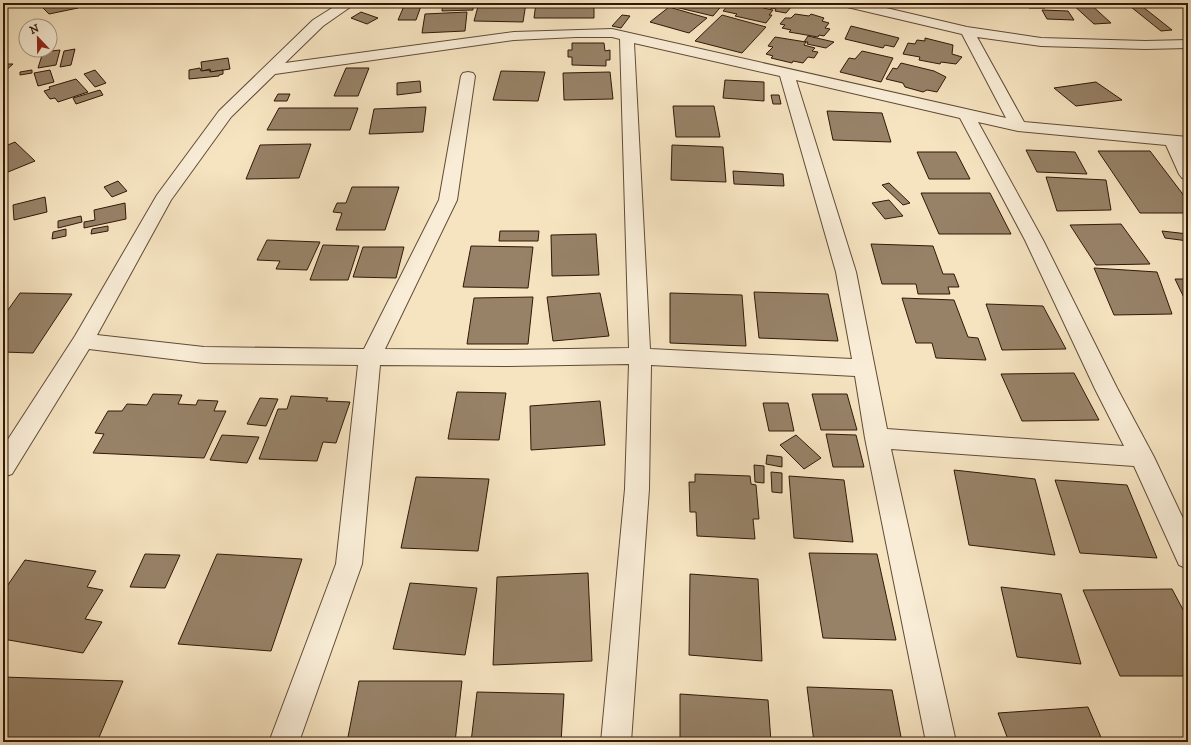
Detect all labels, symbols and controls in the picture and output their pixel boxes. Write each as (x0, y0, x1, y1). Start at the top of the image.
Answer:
north arrow (18, 18, 58, 58)
text: N (28, 21, 41, 38)

